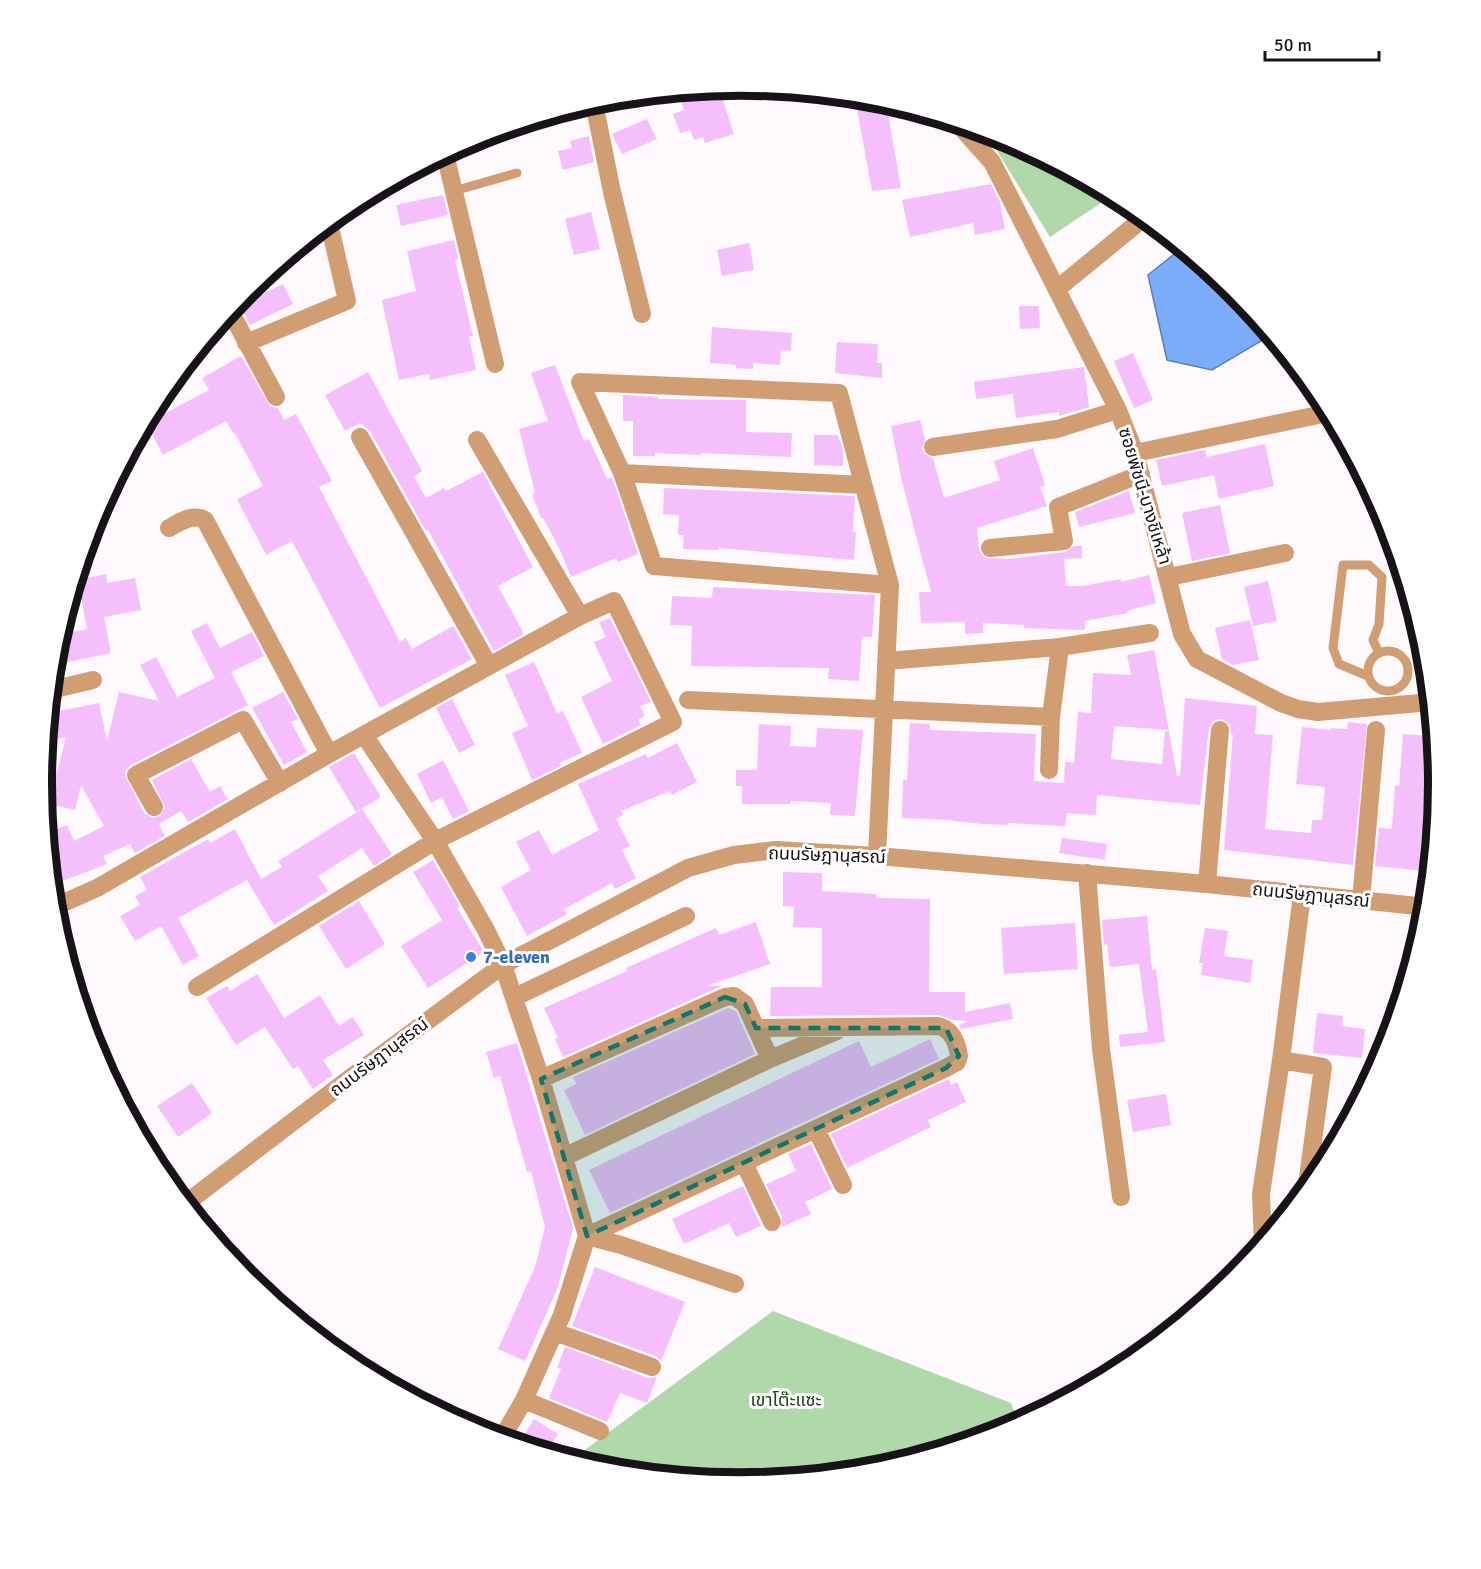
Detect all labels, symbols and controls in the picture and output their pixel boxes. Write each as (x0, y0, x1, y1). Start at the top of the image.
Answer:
scale bar (1265, 24, 1379, 62)
text: 50 m (1274, 34, 1312, 56)
street label: ซอยพัชนี-บางชีเหล้า (1114, 425, 1176, 567)
street label: ถนนรัษฎานุสรณ์ (768, 842, 886, 868)
street label: ถนนรัษฎานุสรณ์ (1251, 878, 1371, 912)
place label: 7-eleven (483, 946, 550, 968)
marker: 7-eleven (464, 950, 478, 964)
street label: ถนนรัษฎานุสรณ์ (325, 1013, 433, 1101)
park label: เขาโต๊ะแซะ (750, 1389, 822, 1411)

